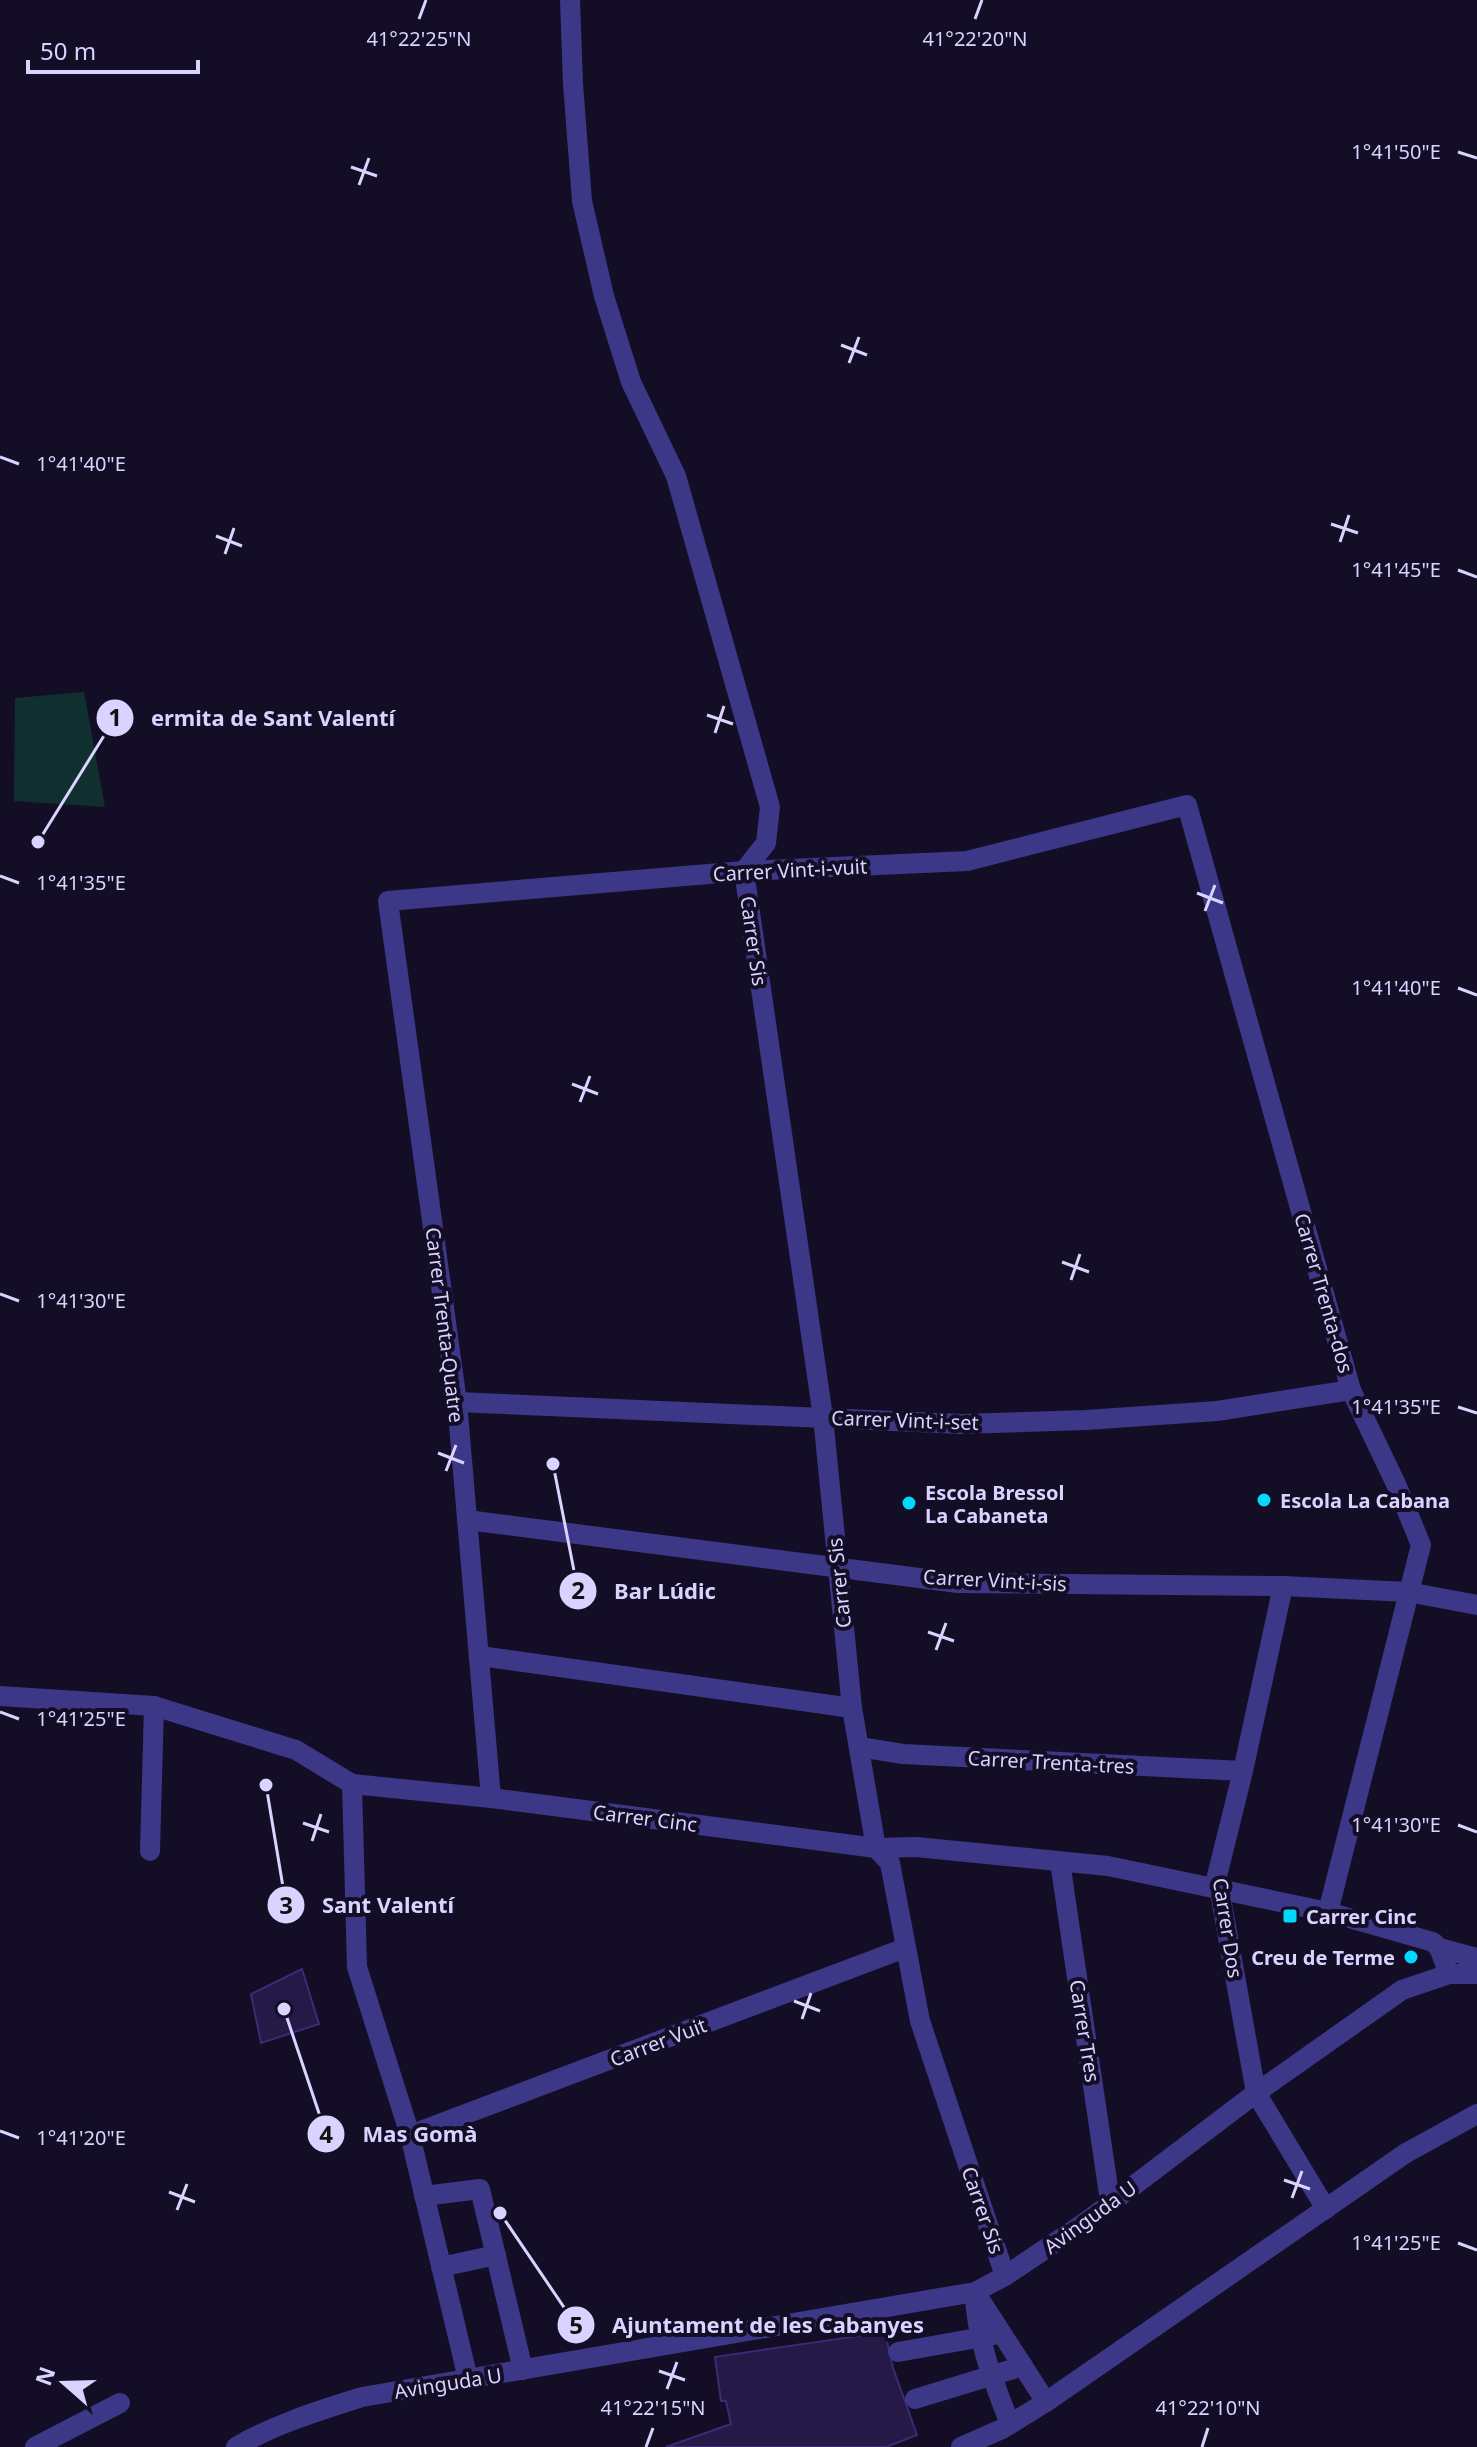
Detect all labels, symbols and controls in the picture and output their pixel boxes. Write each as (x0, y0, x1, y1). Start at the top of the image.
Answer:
scale bar (28, 24, 198, 74)
text: 41°22'25"N (366, 25, 472, 52)
text: 41°22'20"N (922, 25, 1028, 52)
text: 50 m (40, 34, 96, 67)
text: 1°41'50"E (1351, 138, 1441, 165)
text: 1°41'40"E (36, 450, 126, 477)
text: 1°41'45"E (1351, 556, 1441, 583)
callout: ermita de Sant Valentí (95, 695, 411, 741)
text: 1 (108, 700, 122, 733)
text: ermita de Sant Valentí (151, 702, 397, 732)
street label: Carrer Vint-i-vuit (712, 852, 868, 888)
text: 1°41'35"E (36, 869, 126, 896)
street label: Carrer Sis (734, 894, 774, 988)
text: 1°41'40"E (1351, 974, 1441, 1001)
street label: Carrer Trenta-dos (1288, 1210, 1360, 1376)
street label: Carrer Trenta-Quatre (420, 1226, 470, 1424)
text: 1°41'30"E (36, 1287, 126, 1314)
text: 1°41'35"E (1351, 1393, 1441, 1420)
street label: Carrer Vint-i-set (831, 1404, 979, 1436)
place label: Escola Bressol La Cabaneta (925, 1479, 1065, 1529)
place label: Escola La Cabana (1280, 1487, 1450, 1514)
marker: Escola La Cabana (1255, 1491, 1273, 1509)
marker: Escola Bressol La Cabaneta (900, 1494, 918, 1512)
street label: Carrer Sis (821, 1537, 857, 1629)
street label: Carrer Vint-i-sis (922, 1563, 1068, 1597)
callout: Bar Lúdic (558, 1568, 732, 1614)
text: 2 (571, 1573, 585, 1606)
text: Bar Lúdic (614, 1575, 716, 1605)
text: 1°41'25"E (36, 1705, 126, 1732)
street label: Carrer Trenta-tres (967, 1744, 1135, 1780)
street label: Carrer Cinc (592, 1798, 698, 1838)
text: 1°41'30"E (1351, 1811, 1441, 1838)
street label: Carrer Dos (1207, 1876, 1249, 1980)
callout: Sant Valentí (266, 1882, 470, 1928)
text: 3 (279, 1888, 293, 1921)
text: Sant Valentí (322, 1889, 455, 1919)
place label: Carrer Cinc (1306, 1903, 1417, 1930)
marker: Carrer Cinc (1281, 1907, 1299, 1925)
place label: Creu de Terme (1251, 1944, 1395, 1971)
marker: Creu de Terme (1402, 1948, 1420, 1966)
street label: Carrer Tres (1064, 1978, 1106, 2084)
street label: Carrer Vuit (606, 2011, 710, 2073)
callout: Mas Gomà (306, 2111, 493, 2157)
text: 4 (319, 2117, 333, 2150)
text: Mas Gomà (363, 2118, 478, 2148)
text: 1°41'20"E (36, 2124, 126, 2151)
street label: Carrer Sis (956, 2163, 1010, 2257)
street label: Avinguda U (1038, 2174, 1142, 2260)
text: 1°41'25"E (1351, 2229, 1441, 2256)
callout: Ajuntament de les Cabanyes (556, 2302, 940, 2348)
text: 5 (569, 2308, 583, 2341)
text: Ajuntament de les Cabanyes (612, 2309, 924, 2339)
north arrow (24, 2343, 104, 2423)
street label: Avinguda U (392, 2361, 504, 2405)
text: N (27, 2362, 61, 2389)
text: 41°22'15"N (600, 2394, 706, 2421)
text: 41°22'10"N (1155, 2394, 1261, 2421)

